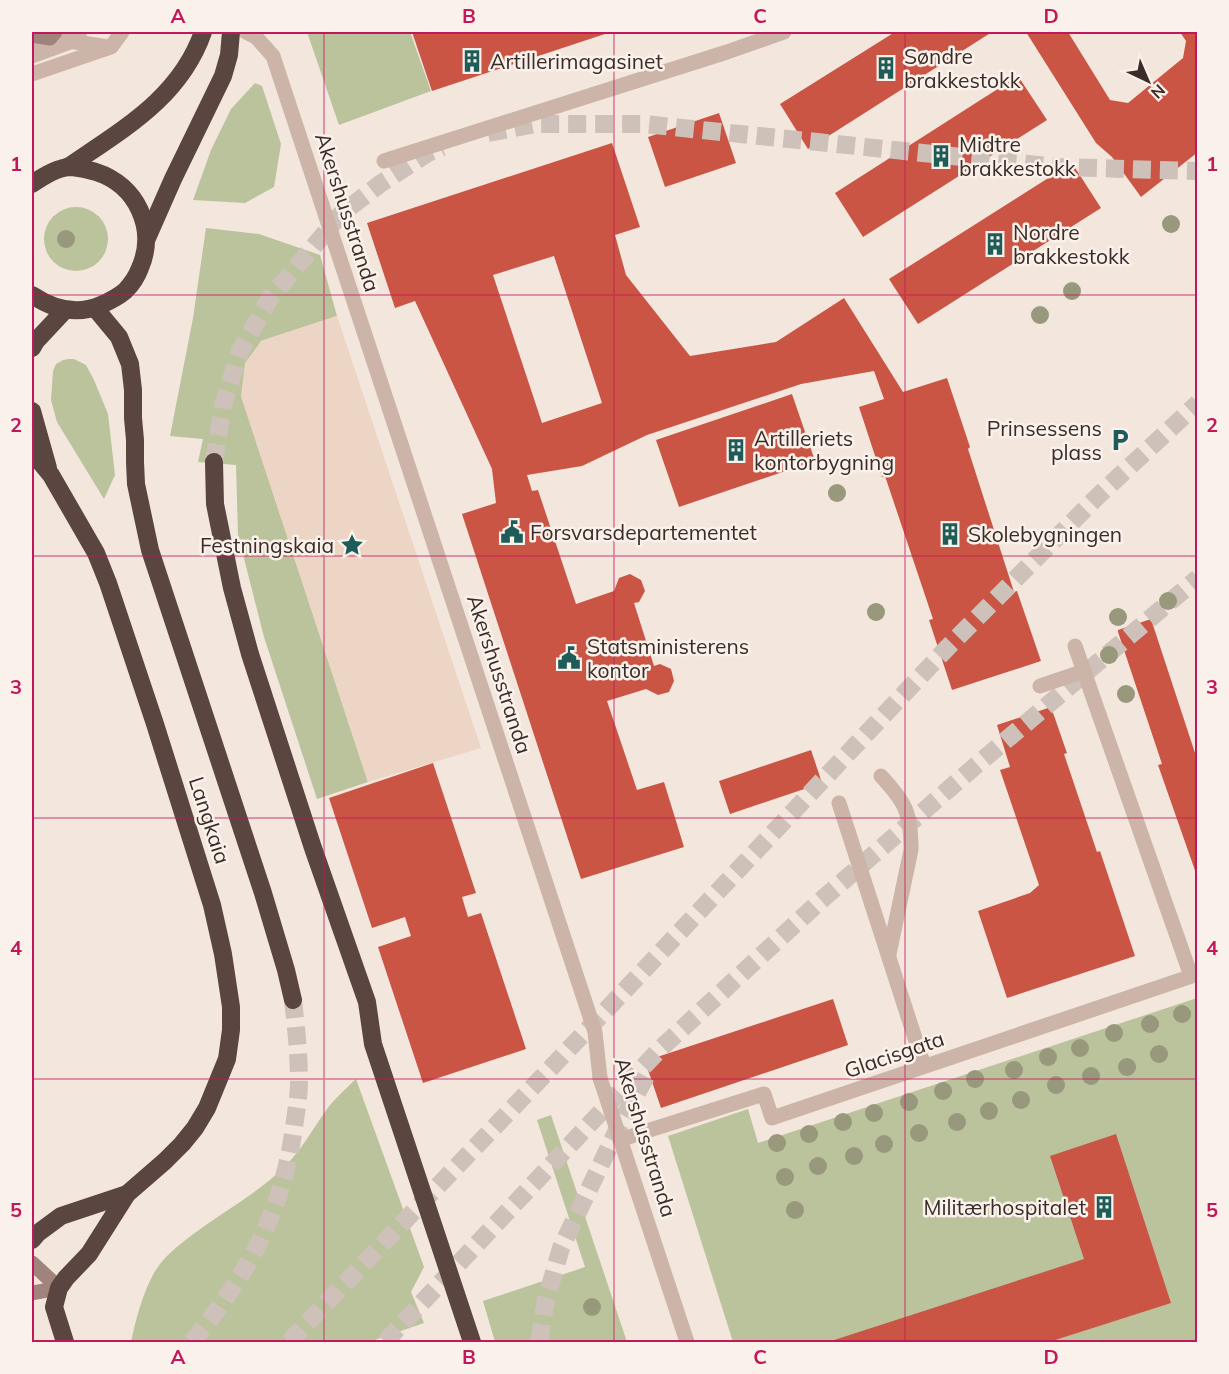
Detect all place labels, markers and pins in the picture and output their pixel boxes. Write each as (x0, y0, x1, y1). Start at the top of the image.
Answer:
place label: Søndre brakkestokk (904, 43, 1021, 93)
building icon: Artillerimagasinet (459, 48, 485, 74)
place label: Artillerimagasinet (490, 48, 663, 74)
building icon: Søndre brakkestokk (873, 55, 899, 81)
place label: Midtre brakkestokk (959, 131, 1076, 181)
building icon: Midtre brakkestokk (928, 143, 954, 169)
place label: Nordre brakkestokk (1013, 219, 1130, 269)
building icon: Nordre brakkestokk (982, 231, 1008, 257)
place label: Prinsessens plass (987, 415, 1102, 465)
place label: Artilleriets kontorbygning (754, 425, 894, 475)
parking icon: Prinsessens plass (1107, 427, 1133, 453)
building icon: Artilleriets kontorbygning (723, 437, 749, 463)
public building icon: Forsvarsdepartementet (499, 519, 525, 545)
place label: Forsvarsdepartementet (530, 519, 757, 545)
building icon: Skolebygningen (937, 521, 963, 547)
place label: Skolebygningen (968, 521, 1122, 547)
place label: Festningskaia (200, 532, 334, 558)
place icon: Festningskaia (339, 532, 365, 558)
place label: Statsministerens kontor (587, 633, 749, 683)
public building icon: Statsministerens kontor (556, 645, 582, 671)
place label: Militærhospitalet (923, 1194, 1086, 1220)
building icon: Militærhospitalet (1091, 1194, 1117, 1220)

